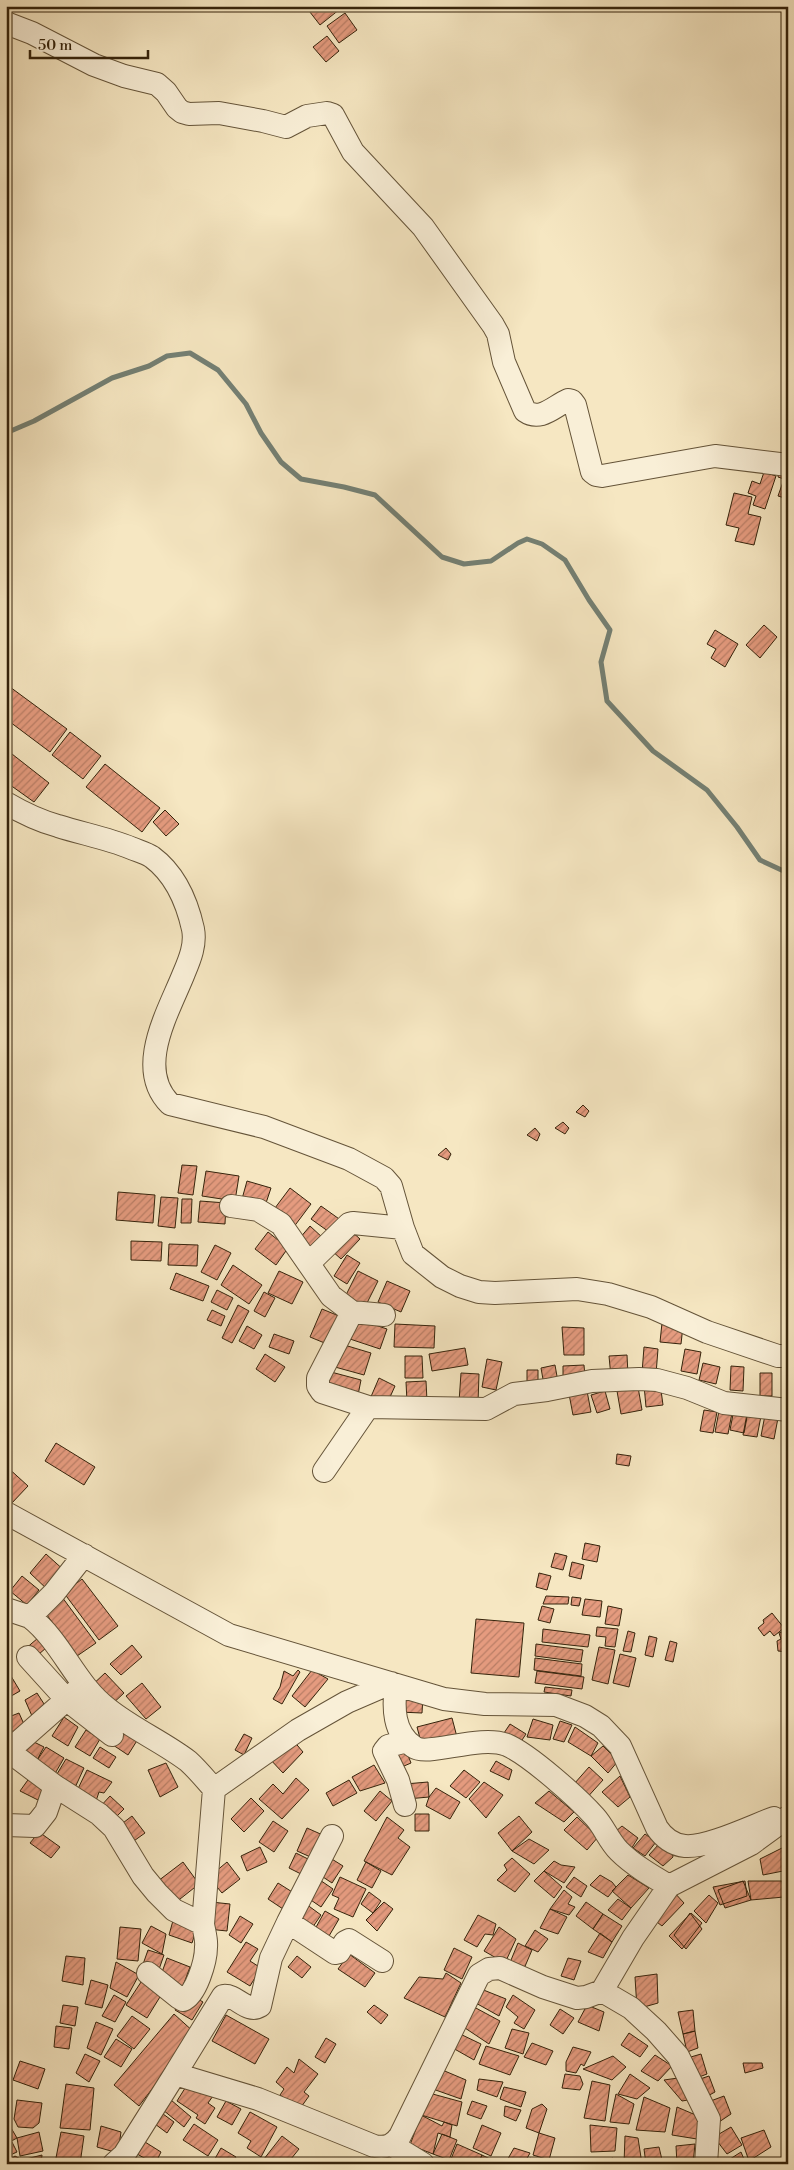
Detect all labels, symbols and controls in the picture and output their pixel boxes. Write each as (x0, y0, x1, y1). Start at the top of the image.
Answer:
scale bar (30, 28, 148, 60)
text: 50 m (38, 36, 72, 55)

